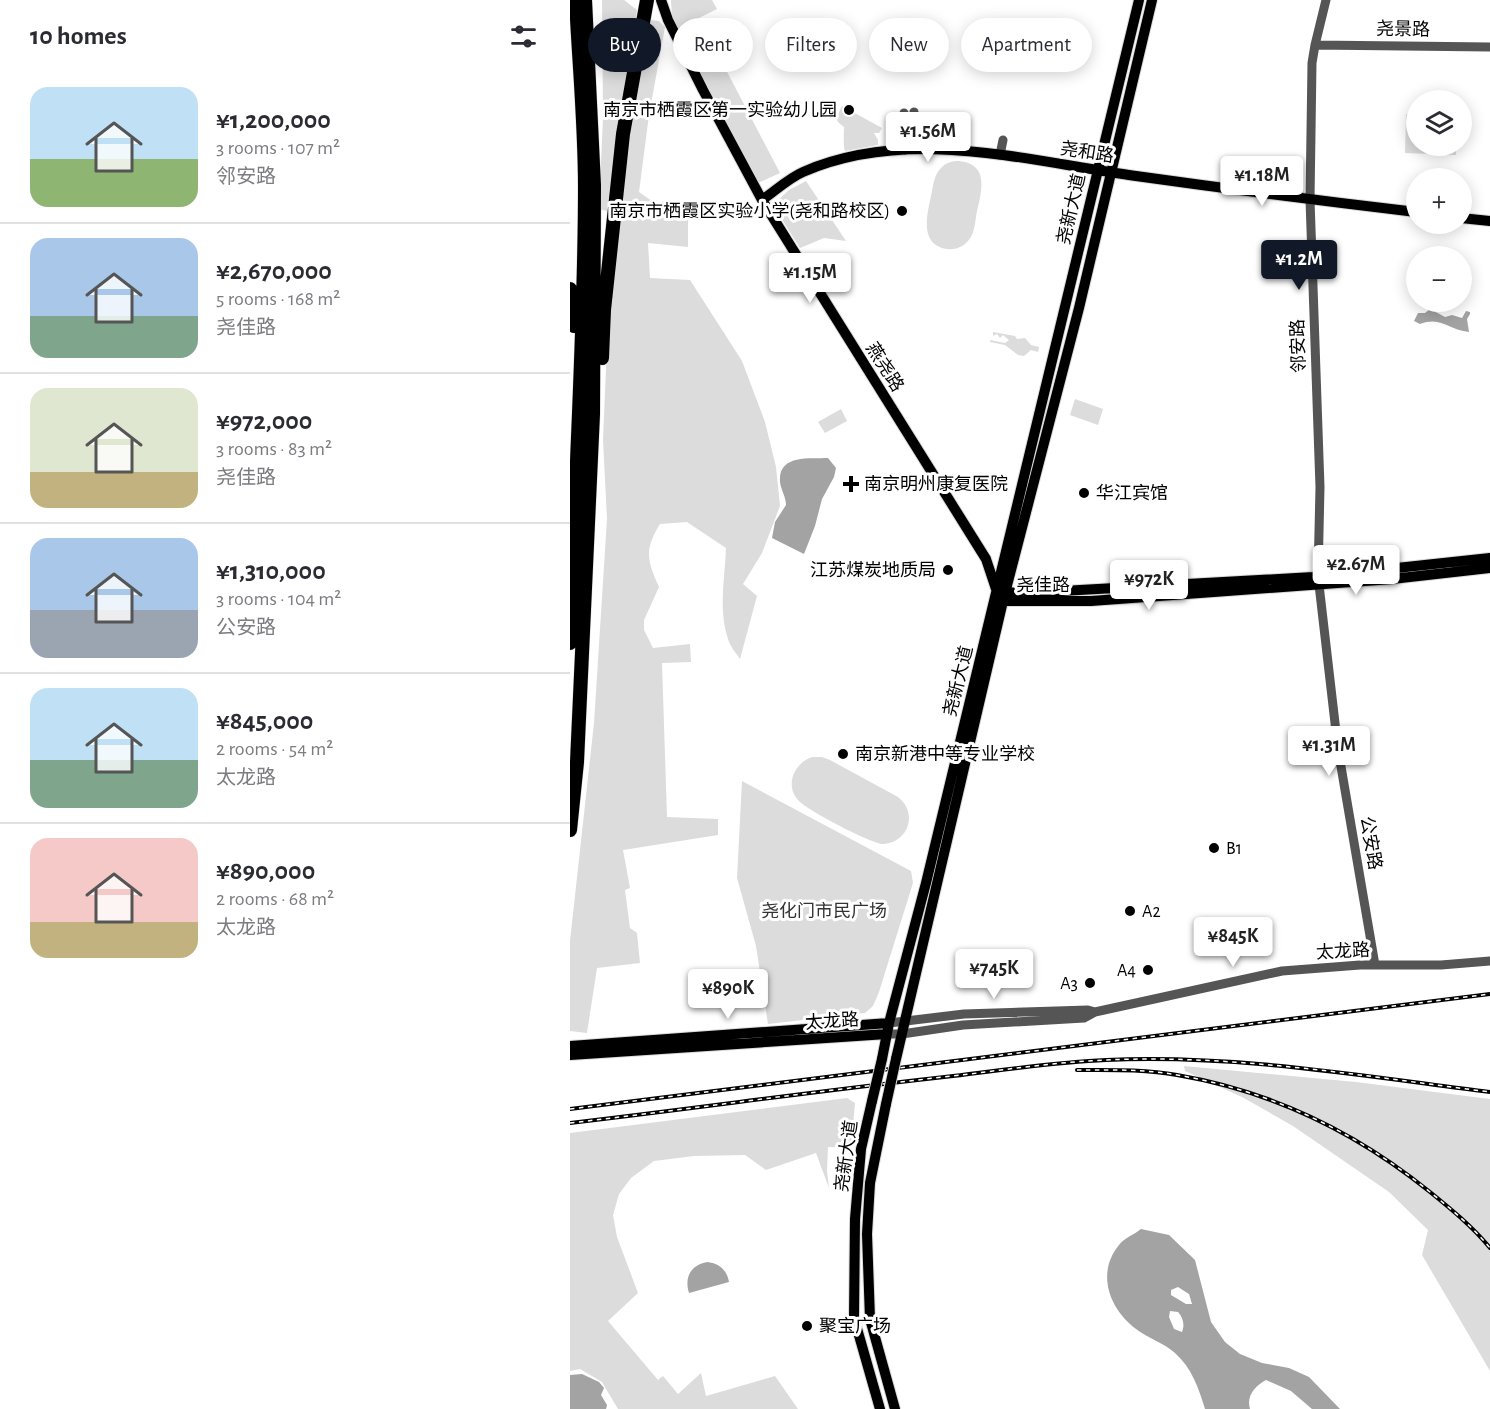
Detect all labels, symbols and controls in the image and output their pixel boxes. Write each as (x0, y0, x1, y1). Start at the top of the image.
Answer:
chip: Buy (588, 18, 661, 72)
chip: Rent (673, 18, 753, 72)
chip: Filters (765, 18, 857, 72)
chip: New (869, 18, 949, 72)
chip: Apartment (961, 18, 1092, 72)
street label: 尧景路 (1376, 19, 1430, 39)
icon: filters (507, 20, 540, 53)
text: 10 homes (30, 23, 127, 49)
map controls (1406, 90, 1472, 312)
button: layers (1406, 90, 1472, 156)
place label: 南京市栖霞区第一实验幼儿园 (603, 100, 837, 120)
marker: 南京市栖霞区第一实验幼儿园 (842, 103, 856, 117)
text: ¥1,200,000 (216, 107, 331, 133)
icon: home (78, 111, 150, 183)
pin: ¥1.56M (879, 112, 977, 163)
text: ¥1.56M (900, 121, 956, 141)
text: 3 rooms · 107 m² (216, 138, 340, 158)
street label: 尧和路 (1059, 138, 1115, 166)
pin: ¥1.18M (1213, 156, 1311, 207)
text: ¥1.18M (1234, 165, 1290, 185)
text: 邻安路 (216, 167, 276, 187)
button: + (1406, 168, 1472, 234)
street label: 尧新大道 (1053, 172, 1089, 246)
place label: 南京市栖霞区实验小学(尧和路校区) (609, 201, 890, 221)
marker: 南京市栖霞区实验小学(尧和路校区) (895, 204, 909, 218)
pin: ¥1.2M (1257, 240, 1341, 291)
button: − (1406, 246, 1472, 312)
text: ¥1.2M (1275, 249, 1323, 269)
pin: ¥1.15M (761, 253, 859, 304)
text: ¥2,670,000 (216, 258, 332, 284)
icon: home (78, 262, 150, 334)
text: ¥1.15M (783, 262, 837, 282)
text: 5 rooms · 168 m² (216, 289, 340, 309)
text: 尧佳路 (216, 318, 276, 338)
street label: 邻安路 (1287, 319, 1309, 373)
street label: 燕尧路 (862, 339, 908, 395)
text: ¥972,000 (216, 408, 312, 434)
icon: home (78, 412, 150, 484)
text: 3 rooms · 83 m² (216, 439, 332, 459)
text: 尧佳路 (216, 468, 276, 488)
place label: 南京明州康复医院 (864, 474, 1008, 494)
marker: 南京明州康复医院 (842, 475, 860, 493)
place label: 华江宾馆 (1096, 483, 1168, 503)
marker: 华江宾馆 (1077, 486, 1091, 500)
pin: ¥2.67M (1307, 545, 1405, 596)
text: ¥2.67M (1327, 554, 1385, 574)
text: ¥1,310,000 (216, 558, 326, 584)
place label: 江苏煤炭地质局 (810, 560, 936, 580)
pin: ¥972K (1107, 560, 1191, 611)
icon: home (78, 562, 150, 634)
marker: 江苏煤炭地质局 (941, 563, 955, 577)
text: ¥972K (1124, 569, 1174, 589)
street label: 尧佳路 (1016, 575, 1070, 595)
text: 3 rooms · 104 m² (216, 589, 341, 609)
text: 公安路 (216, 618, 276, 638)
street label: 尧新大道 (940, 644, 976, 718)
text: ¥845,000 (216, 708, 313, 734)
icon: home (78, 712, 150, 784)
pin: ¥1.31M (1280, 726, 1378, 777)
text: ¥1.31M (1302, 735, 1356, 755)
text: 2 rooms · 54 m² (216, 739, 333, 759)
place label: 南京新港中等专业学校 (855, 744, 1035, 764)
marker: 南京新港中等专业学校 (836, 747, 850, 761)
text: 太龙路 (216, 768, 276, 788)
street label: 公安路 (1356, 815, 1386, 871)
place label: B1 (1226, 840, 1242, 858)
marker: B1 (1207, 841, 1221, 855)
text: ¥890,000 (216, 858, 315, 884)
icon: home (78, 862, 150, 934)
text: 2 rooms · 68 m² (216, 889, 334, 909)
park label: 尧化门市民广场 (761, 901, 887, 921)
place label: A2 (1142, 903, 1161, 921)
marker: A2 (1123, 904, 1137, 918)
pin: ¥845K (1191, 917, 1275, 968)
text: 太龙路 (216, 918, 276, 938)
text: ¥845K (1208, 926, 1258, 946)
street label: 太龙路 (1316, 940, 1370, 962)
pin: ¥745K (952, 949, 1036, 1000)
text: ¥745K (969, 958, 1019, 978)
place label: A4 (1117, 962, 1136, 980)
marker: A4 (1141, 963, 1155, 977)
pin: ¥890K (686, 969, 770, 1020)
place label: A3 (1060, 975, 1078, 993)
marker: A3 (1083, 976, 1097, 990)
text: ¥890K (702, 978, 754, 998)
street label: 太龙路 (804, 1009, 860, 1033)
street label: 尧新大道 (831, 1119, 861, 1193)
place label: 聚宝广场 (819, 1316, 891, 1336)
marker: 聚宝广场 (800, 1319, 814, 1333)

